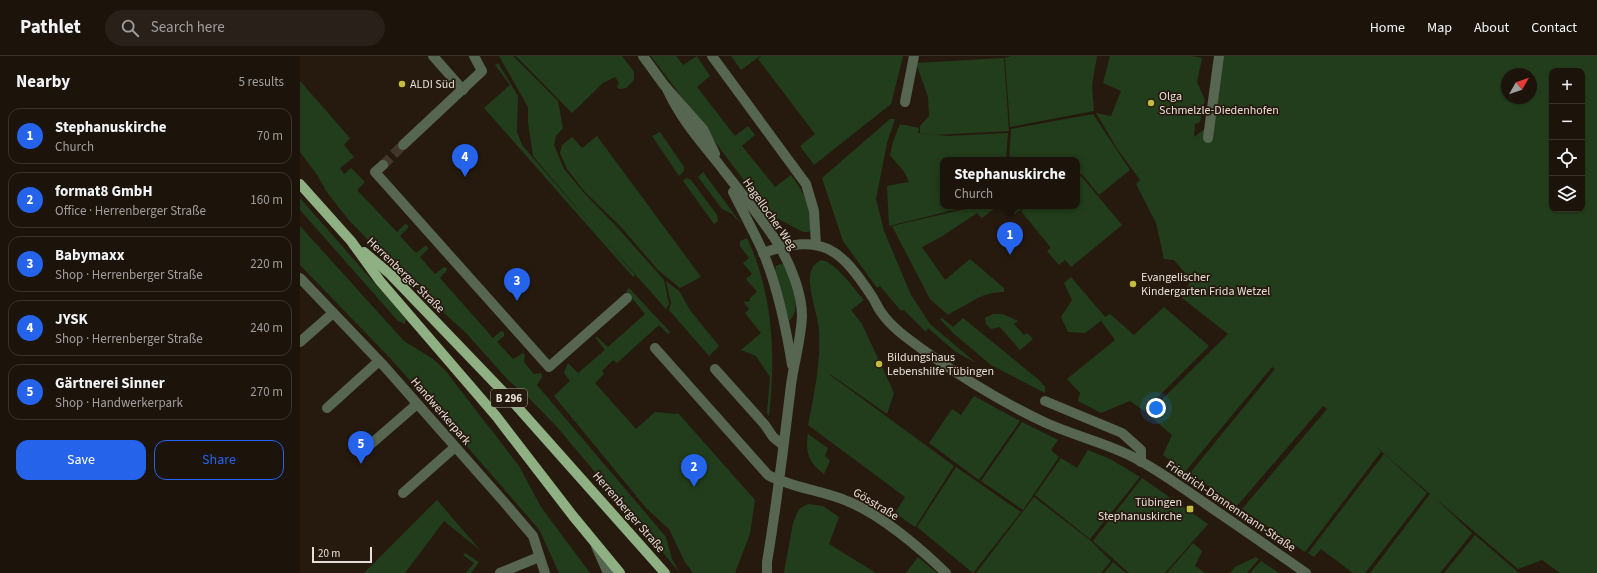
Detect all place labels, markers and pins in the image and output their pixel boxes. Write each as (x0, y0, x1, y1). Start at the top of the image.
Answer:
place label: ALDI Süd (410, 76, 455, 93)
marker: ALDI Süd (397, 79, 407, 89)
place label: Olga Schmelzle-Diedenhofen (1159, 88, 1279, 119)
marker: Olga Schmelzle-Diedenhofen (1146, 98, 1156, 108)
pin: 4 (452, 144, 478, 177)
pin: 1 (997, 222, 1023, 255)
pin: 3 (504, 268, 530, 301)
place label: Evangelischer Kindergarten Frida Wetzel (1141, 269, 1270, 300)
marker: Evangelischer Kindergarten Frida Wetzel (1128, 279, 1138, 289)
place label: Bildungshaus Lebenshilfe Tübingen (887, 349, 994, 380)
marker: Bildungshaus Lebenshilfe Tübingen (874, 359, 884, 369)
pin: 5 (348, 431, 374, 464)
pin: 2 (681, 454, 707, 487)
place label: Tübingen Stephanuskirche (1098, 494, 1182, 525)
marker: Tübingen Stephanuskirche (1185, 504, 1195, 514)

